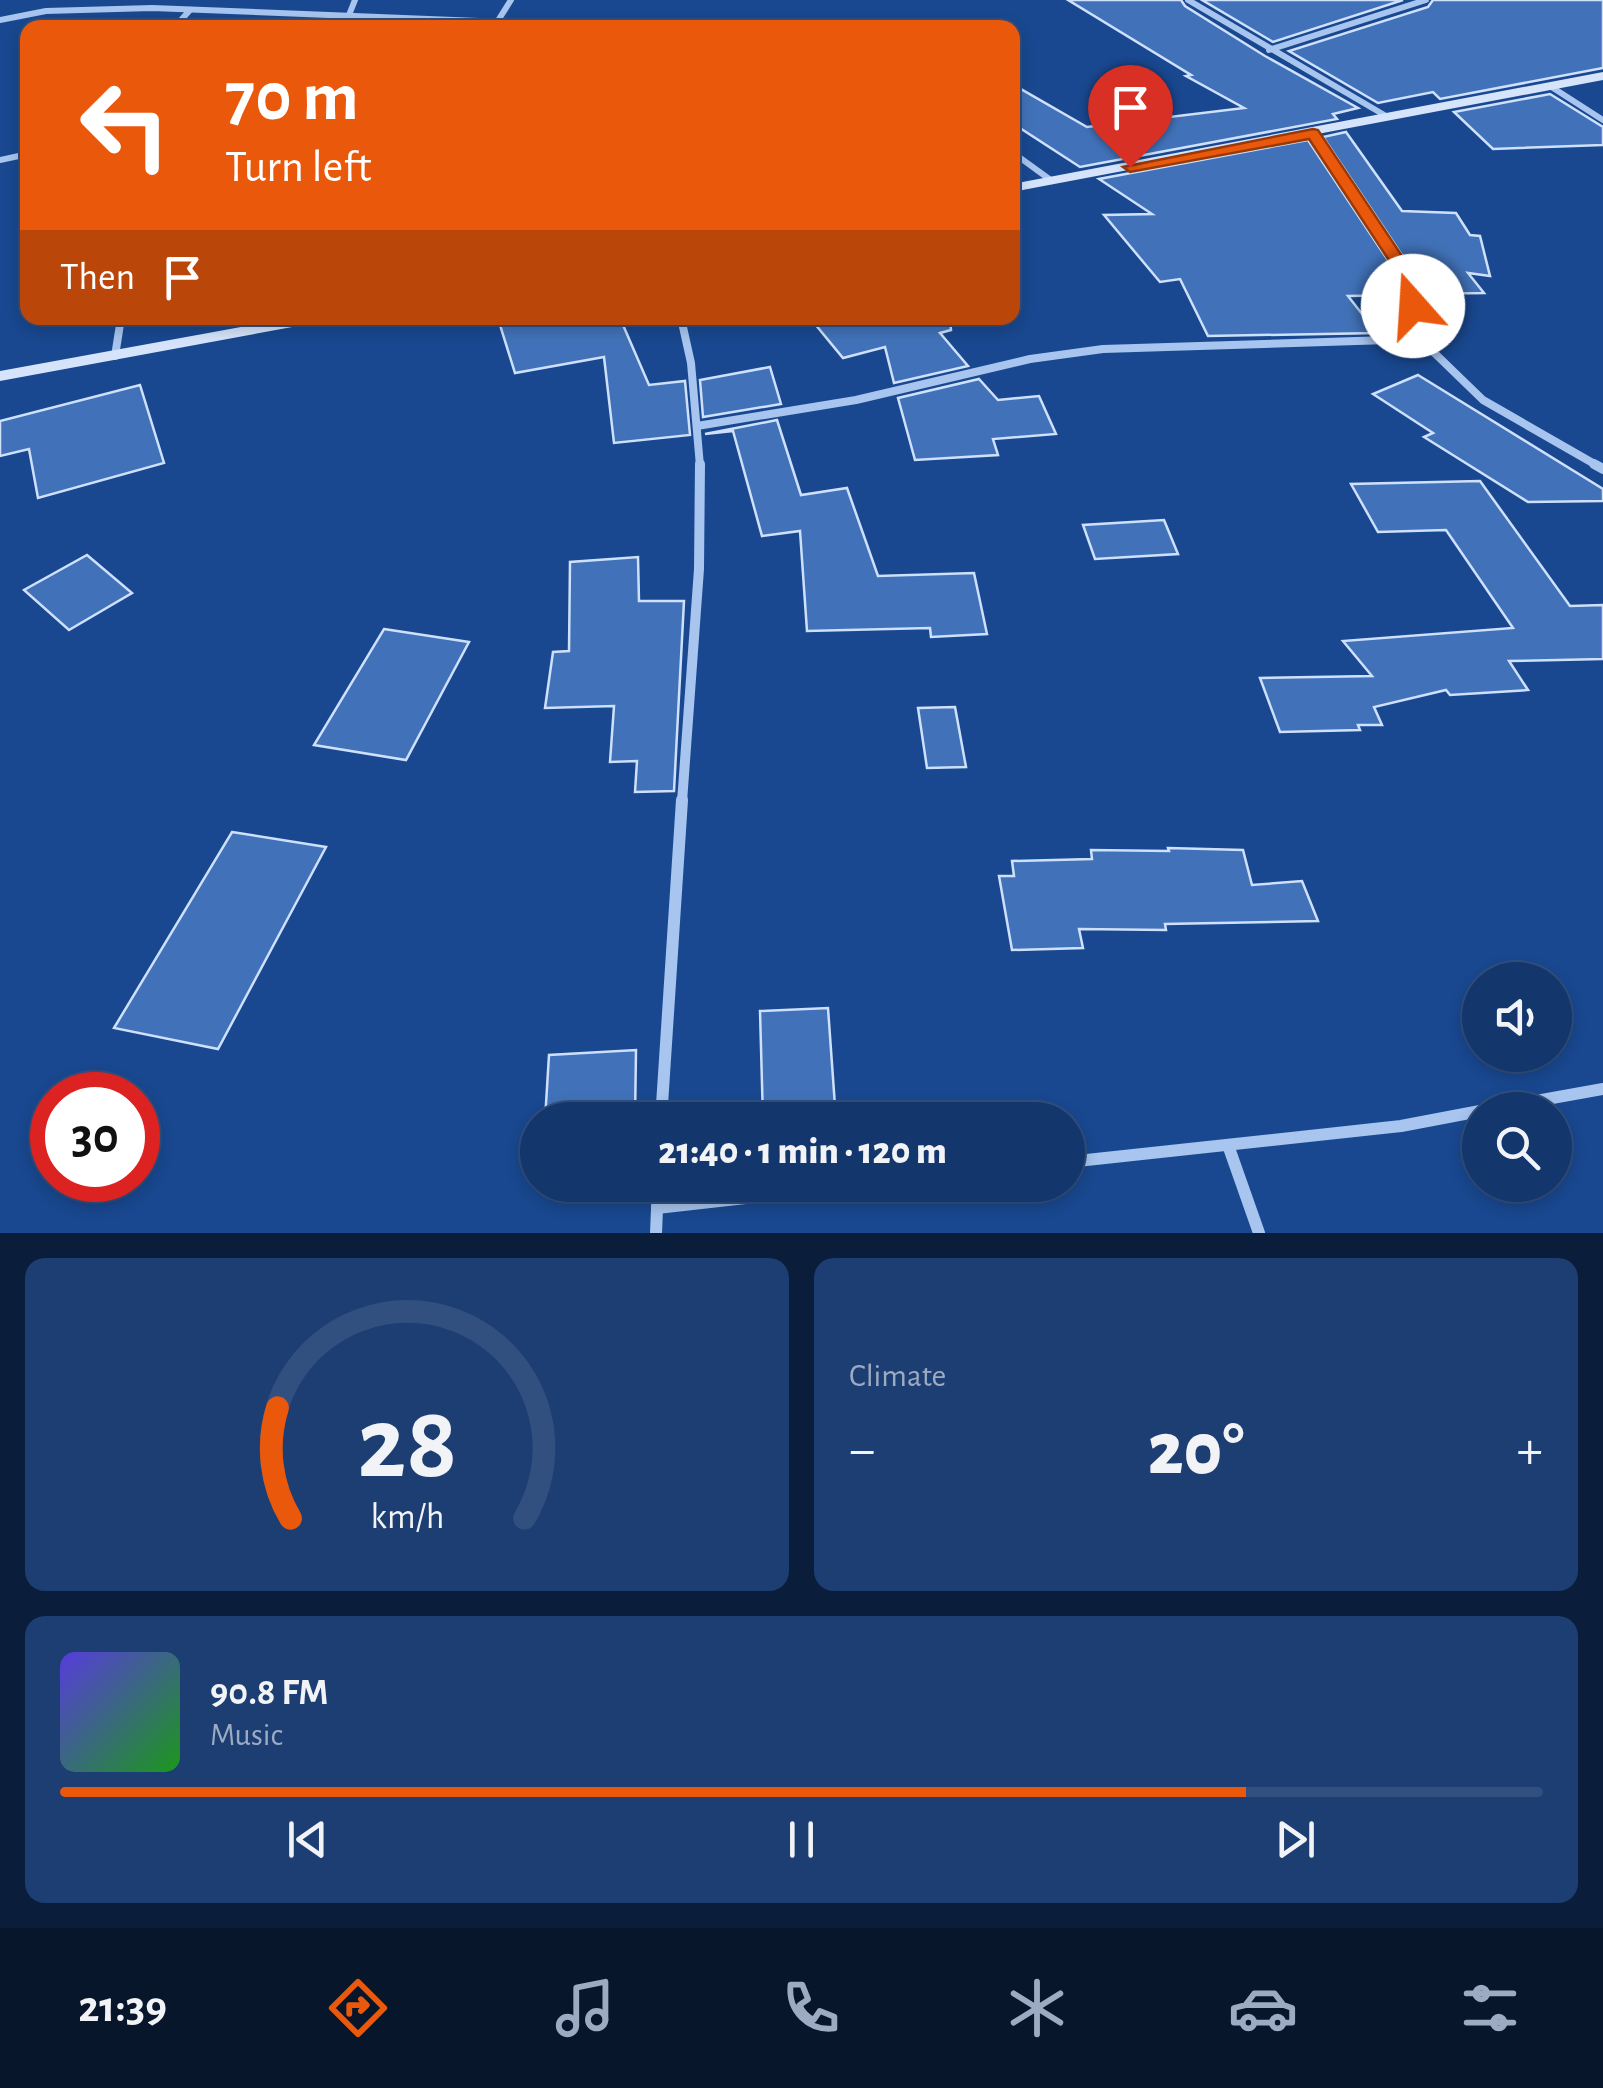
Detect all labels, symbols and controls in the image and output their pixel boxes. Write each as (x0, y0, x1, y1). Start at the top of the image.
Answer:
icon: left (60, 60, 190, 190)
text: 70 m (225, 63, 359, 133)
pin (1088, 65, 1173, 168)
icon: arrive (1103, 80, 1158, 135)
text: Turn left (225, 145, 372, 190)
icon: arrive (155, 250, 210, 305)
position arrow (1361, 254, 1465, 358)
text: Then (60, 259, 135, 297)
map controls (1462, 962, 1572, 1202)
button: sound (1462, 962, 1572, 1072)
speed limit sign: 30 (30, 1072, 160, 1202)
button: search (1462, 1092, 1572, 1202)
text: 21:40 · 1 min · 120 m (658, 1133, 947, 1171)
text: Climate (849, 1360, 946, 1392)
text: 28 (357, 1393, 457, 1497)
text: 20° (1148, 1413, 1244, 1488)
text: − (849, 1423, 875, 1478)
text: + (1517, 1423, 1543, 1478)
text: km/h (370, 1499, 444, 1535)
text: 90.8 FM (210, 1674, 329, 1712)
text: Music (210, 1719, 283, 1751)
icon: previous (280, 1812, 335, 1867)
icon: pause (774, 1812, 829, 1867)
icon: next (1268, 1812, 1323, 1867)
icon: directions (323, 1973, 393, 2043)
icon: music (550, 1973, 620, 2043)
icon: phone (776, 1973, 846, 2043)
icon: climate (1002, 1973, 1072, 2043)
icon: car (1228, 1973, 1298, 2043)
icon: filters (1455, 1973, 1525, 2043)
text: 21:39 (78, 1985, 167, 2030)

